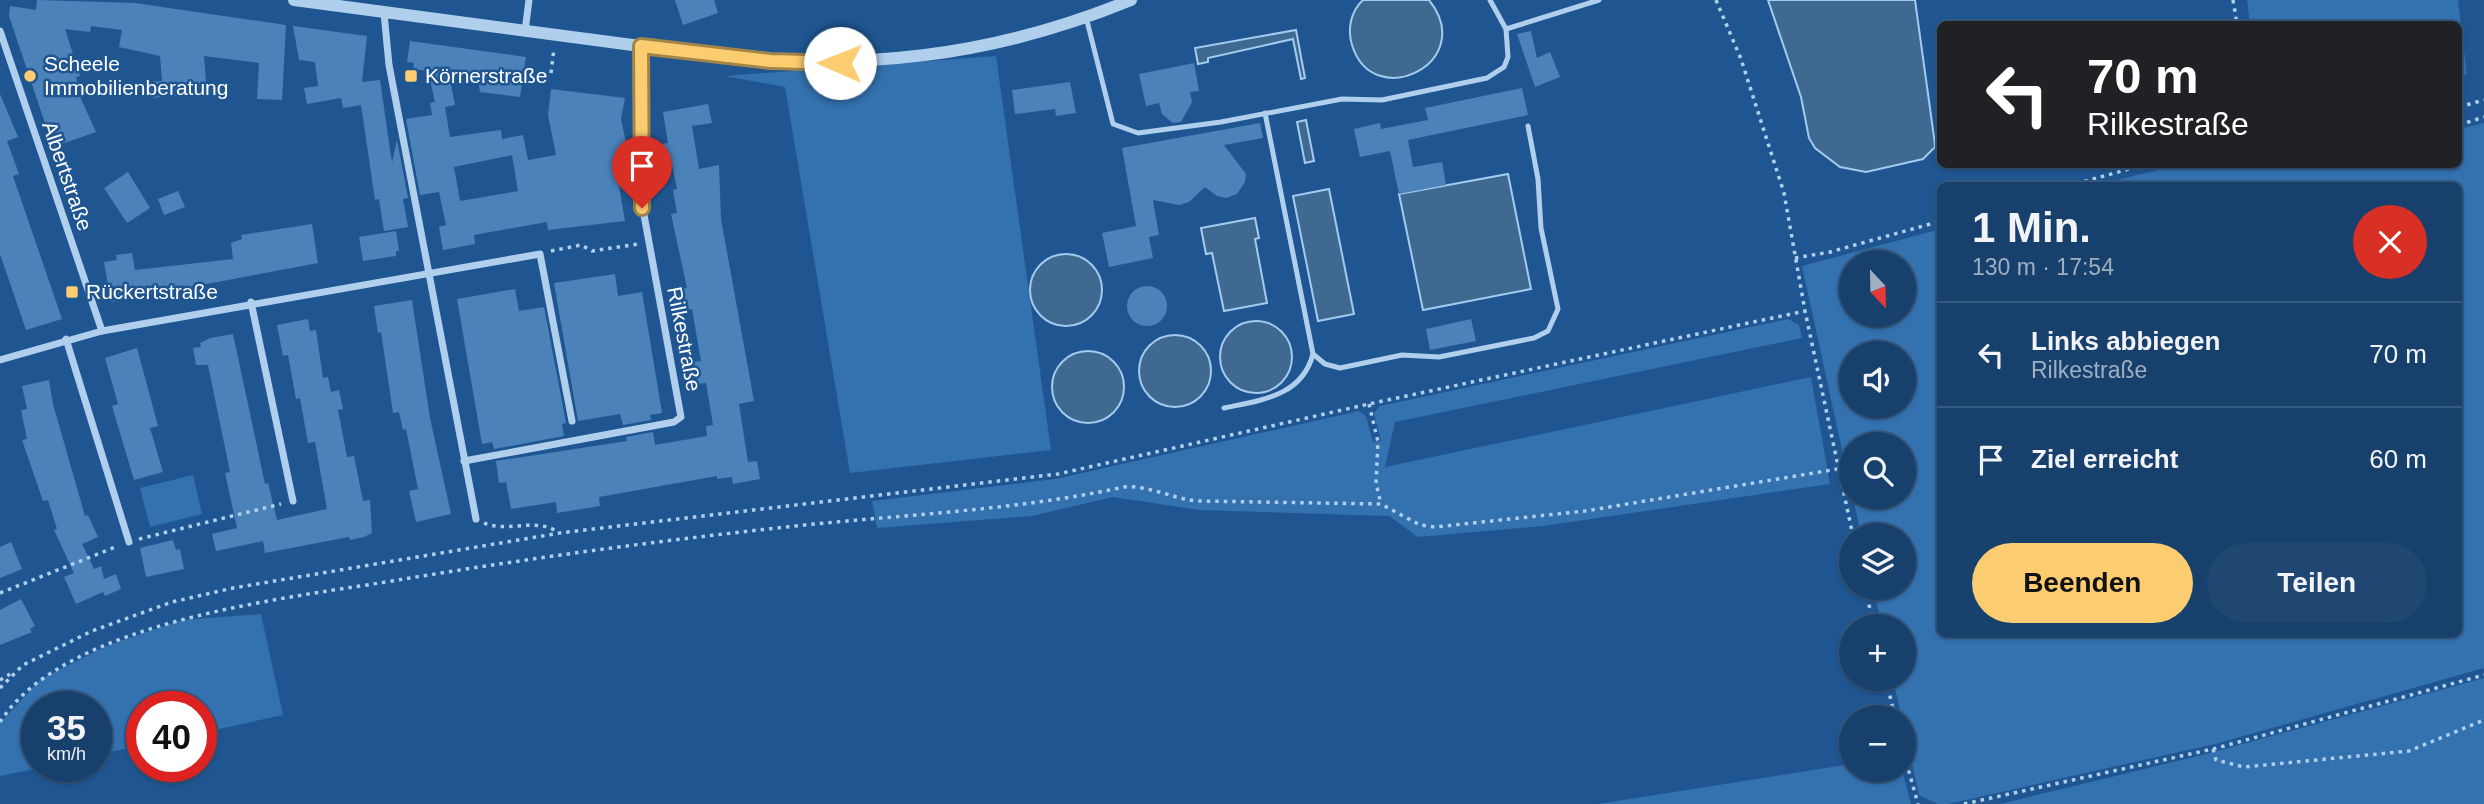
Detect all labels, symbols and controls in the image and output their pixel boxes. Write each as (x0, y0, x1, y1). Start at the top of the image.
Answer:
position arrow (803, 26, 877, 100)
icon: left (1972, 49, 2063, 140)
text: 70 m (2087, 49, 2199, 103)
place label: Scheele Immobilienberatung (44, 52, 228, 99)
place label: Körnerstraße (425, 64, 548, 87)
marker: Scheele Immobilienberatung (22, 68, 38, 84)
marker: Körnerstraße (403, 68, 419, 84)
text: Rilkestraße (2087, 106, 2249, 142)
street label: Albertstraße (38, 118, 97, 234)
pin (612, 136, 672, 208)
icon: arrive (623, 147, 661, 185)
text: 1 Min. (1972, 204, 2091, 251)
button: close (2353, 205, 2427, 279)
north arrow (1839, 250, 1916, 327)
map controls (1839, 250, 1916, 782)
text: 130 m · 17:54 (1972, 254, 2114, 280)
place label: Rückertstraße (86, 280, 218, 303)
marker: Rückertstraße (64, 284, 80, 300)
street label: Rilkestraße (663, 285, 706, 393)
text: Links abbiegen (2031, 326, 2220, 356)
icon: left (1972, 336, 2010, 374)
text: 70 m (2369, 339, 2427, 369)
button: sound (1839, 341, 1916, 418)
text: Rilkestraße (2031, 357, 2147, 383)
button: search (1839, 432, 1916, 509)
icon: arrive (1972, 441, 2010, 479)
text: Ziel erreicht (2031, 444, 2178, 474)
text: 60 m (2369, 444, 2427, 474)
button: layers (1839, 523, 1916, 600)
button: Beenden (1972, 543, 2193, 623)
button: Teilen (2207, 543, 2427, 623)
button: + (1839, 614, 1916, 691)
speed limit sign: 40 (126, 691, 217, 782)
button: − (1839, 705, 1916, 782)
text: 35 (47, 708, 86, 747)
text: km/h (47, 744, 86, 764)

